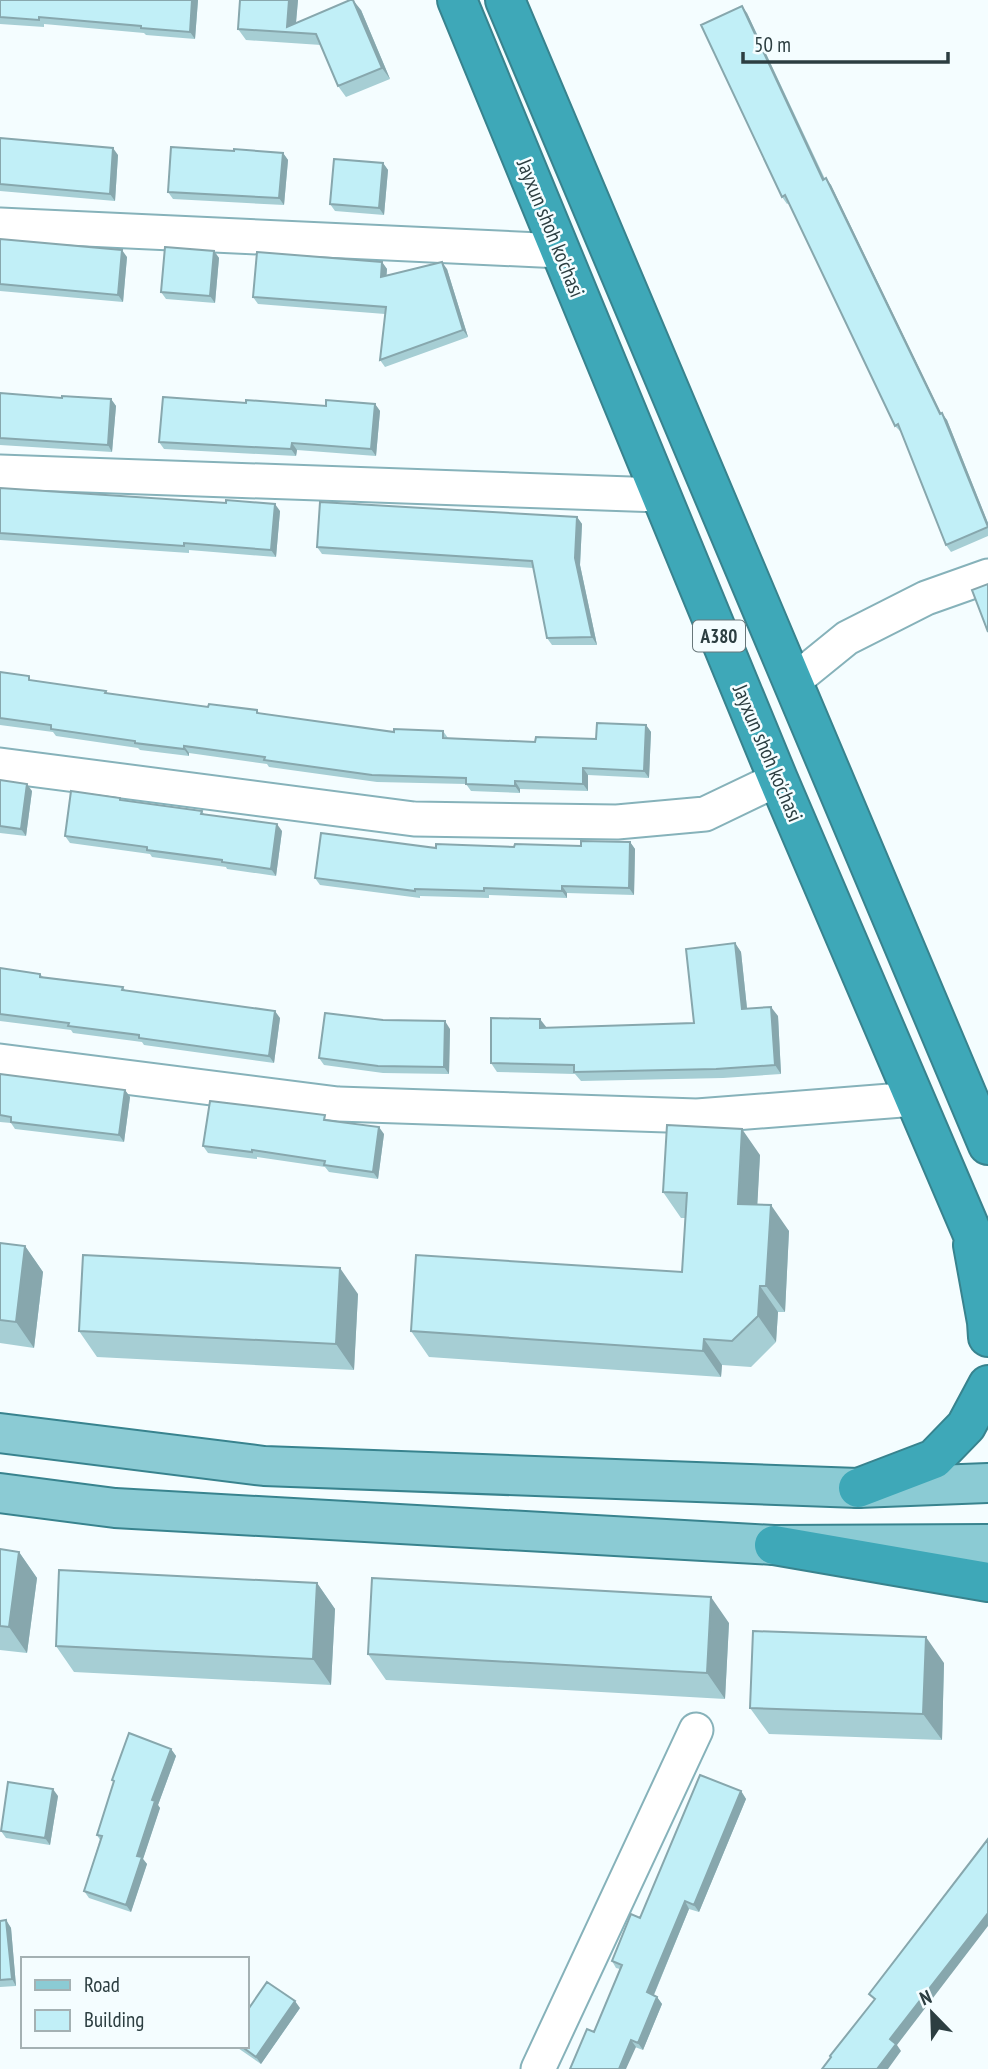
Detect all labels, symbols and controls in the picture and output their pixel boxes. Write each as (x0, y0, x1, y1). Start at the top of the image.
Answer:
scale bar (743, 21, 948, 65)
text: 50 m (754, 31, 791, 58)
street label: Jayxun shoh ko'chasi (511, 154, 591, 301)
road number: A380 (693, 621, 745, 652)
street label: Jayxun shoh ko'chasi (727, 679, 809, 826)
legend (21, 1957, 248, 2048)
text: Road (84, 1971, 120, 1998)
north arrow (897, 1978, 967, 2048)
text: N (916, 1984, 935, 2010)
text: Building (84, 2006, 144, 2033)

